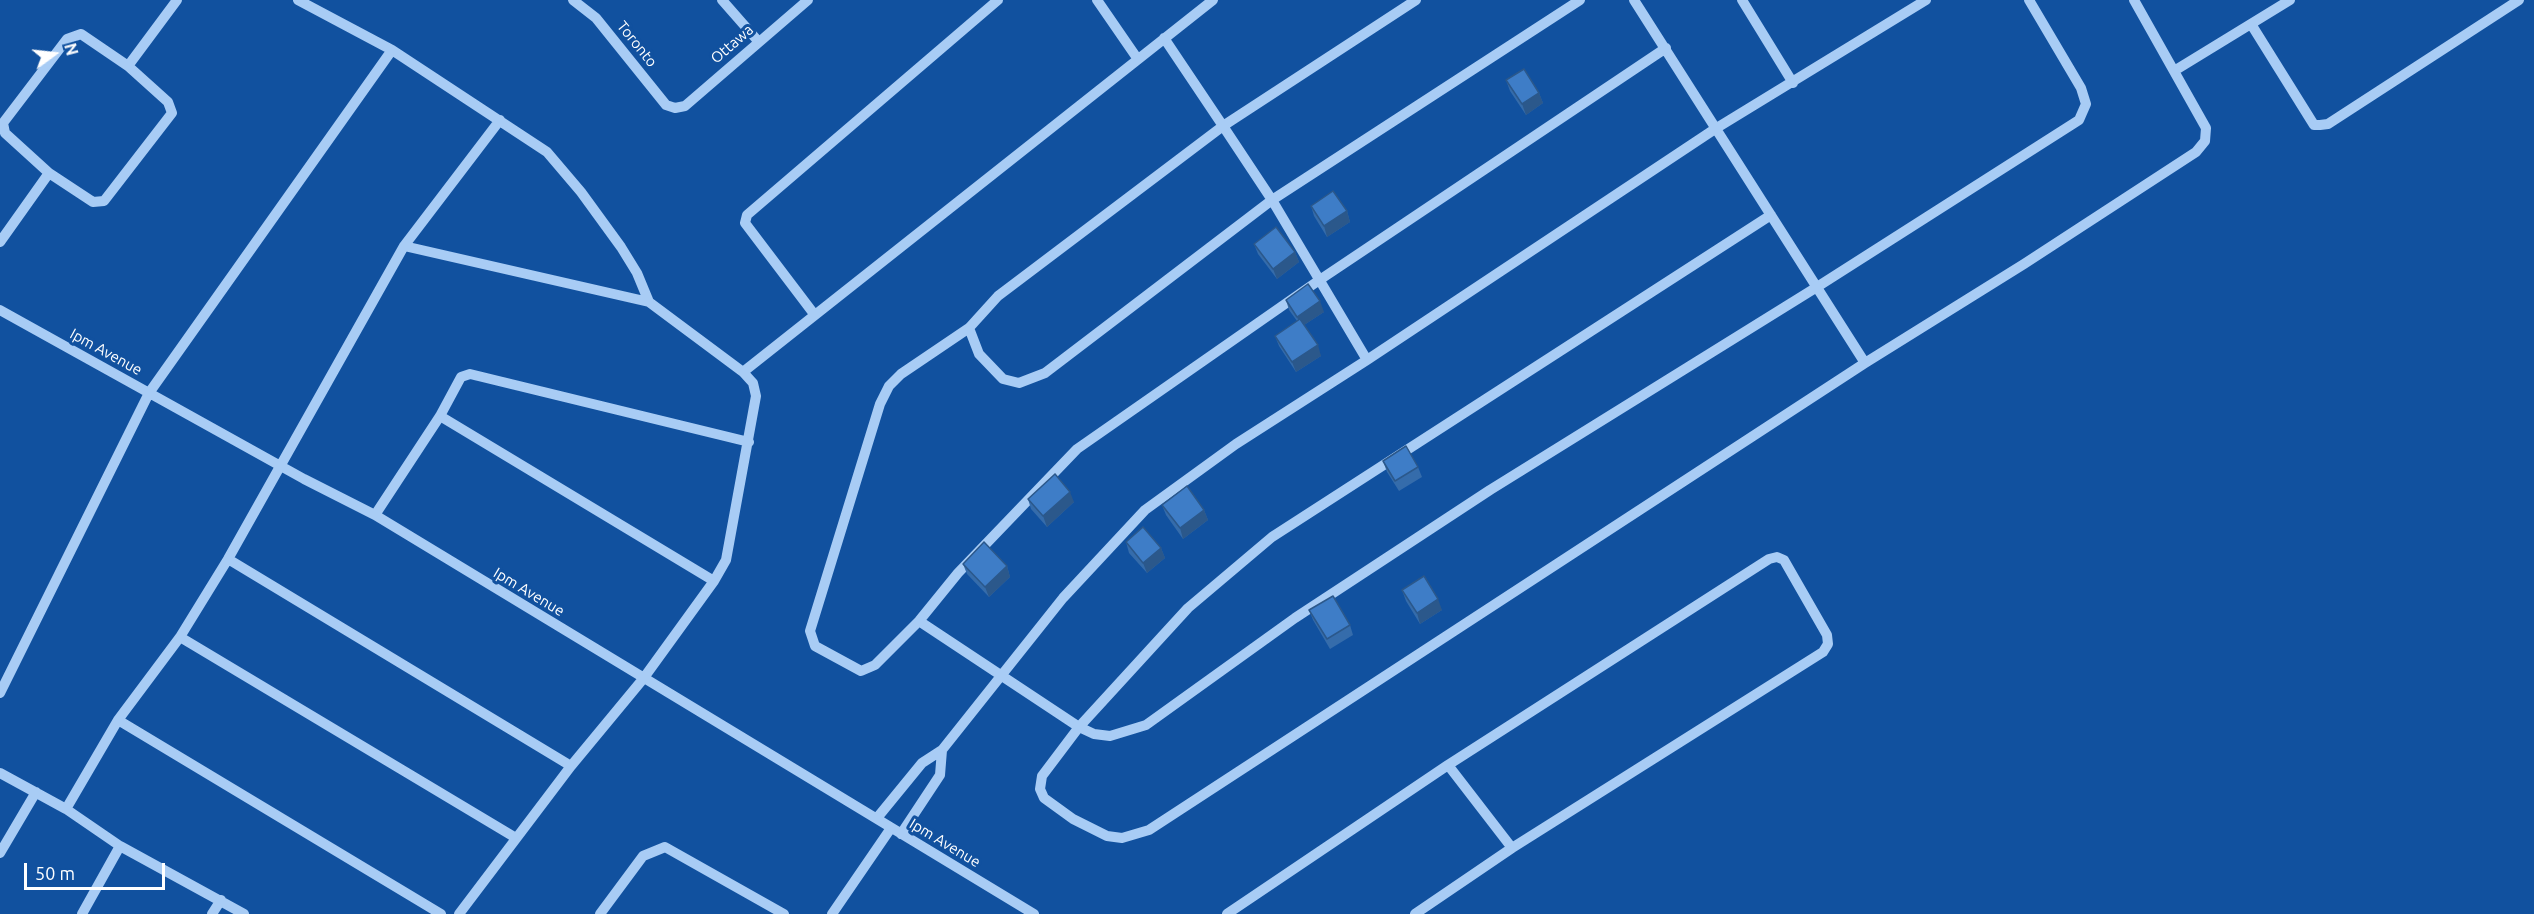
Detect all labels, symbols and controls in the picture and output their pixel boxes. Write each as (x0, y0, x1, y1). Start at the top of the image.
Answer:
street label: Toronto (613, 17, 661, 71)
street label: Ottawa (707, 21, 757, 67)
north arrow (24, 24, 84, 84)
text: N (61, 41, 82, 57)
street label: Ipm Avenue (67, 325, 145, 379)
street label: Ipm Avenue (490, 564, 568, 620)
street label: Ipm Avenue (906, 815, 984, 871)
scale bar (27, 851, 168, 889)
text: 50 m (35, 863, 75, 883)

